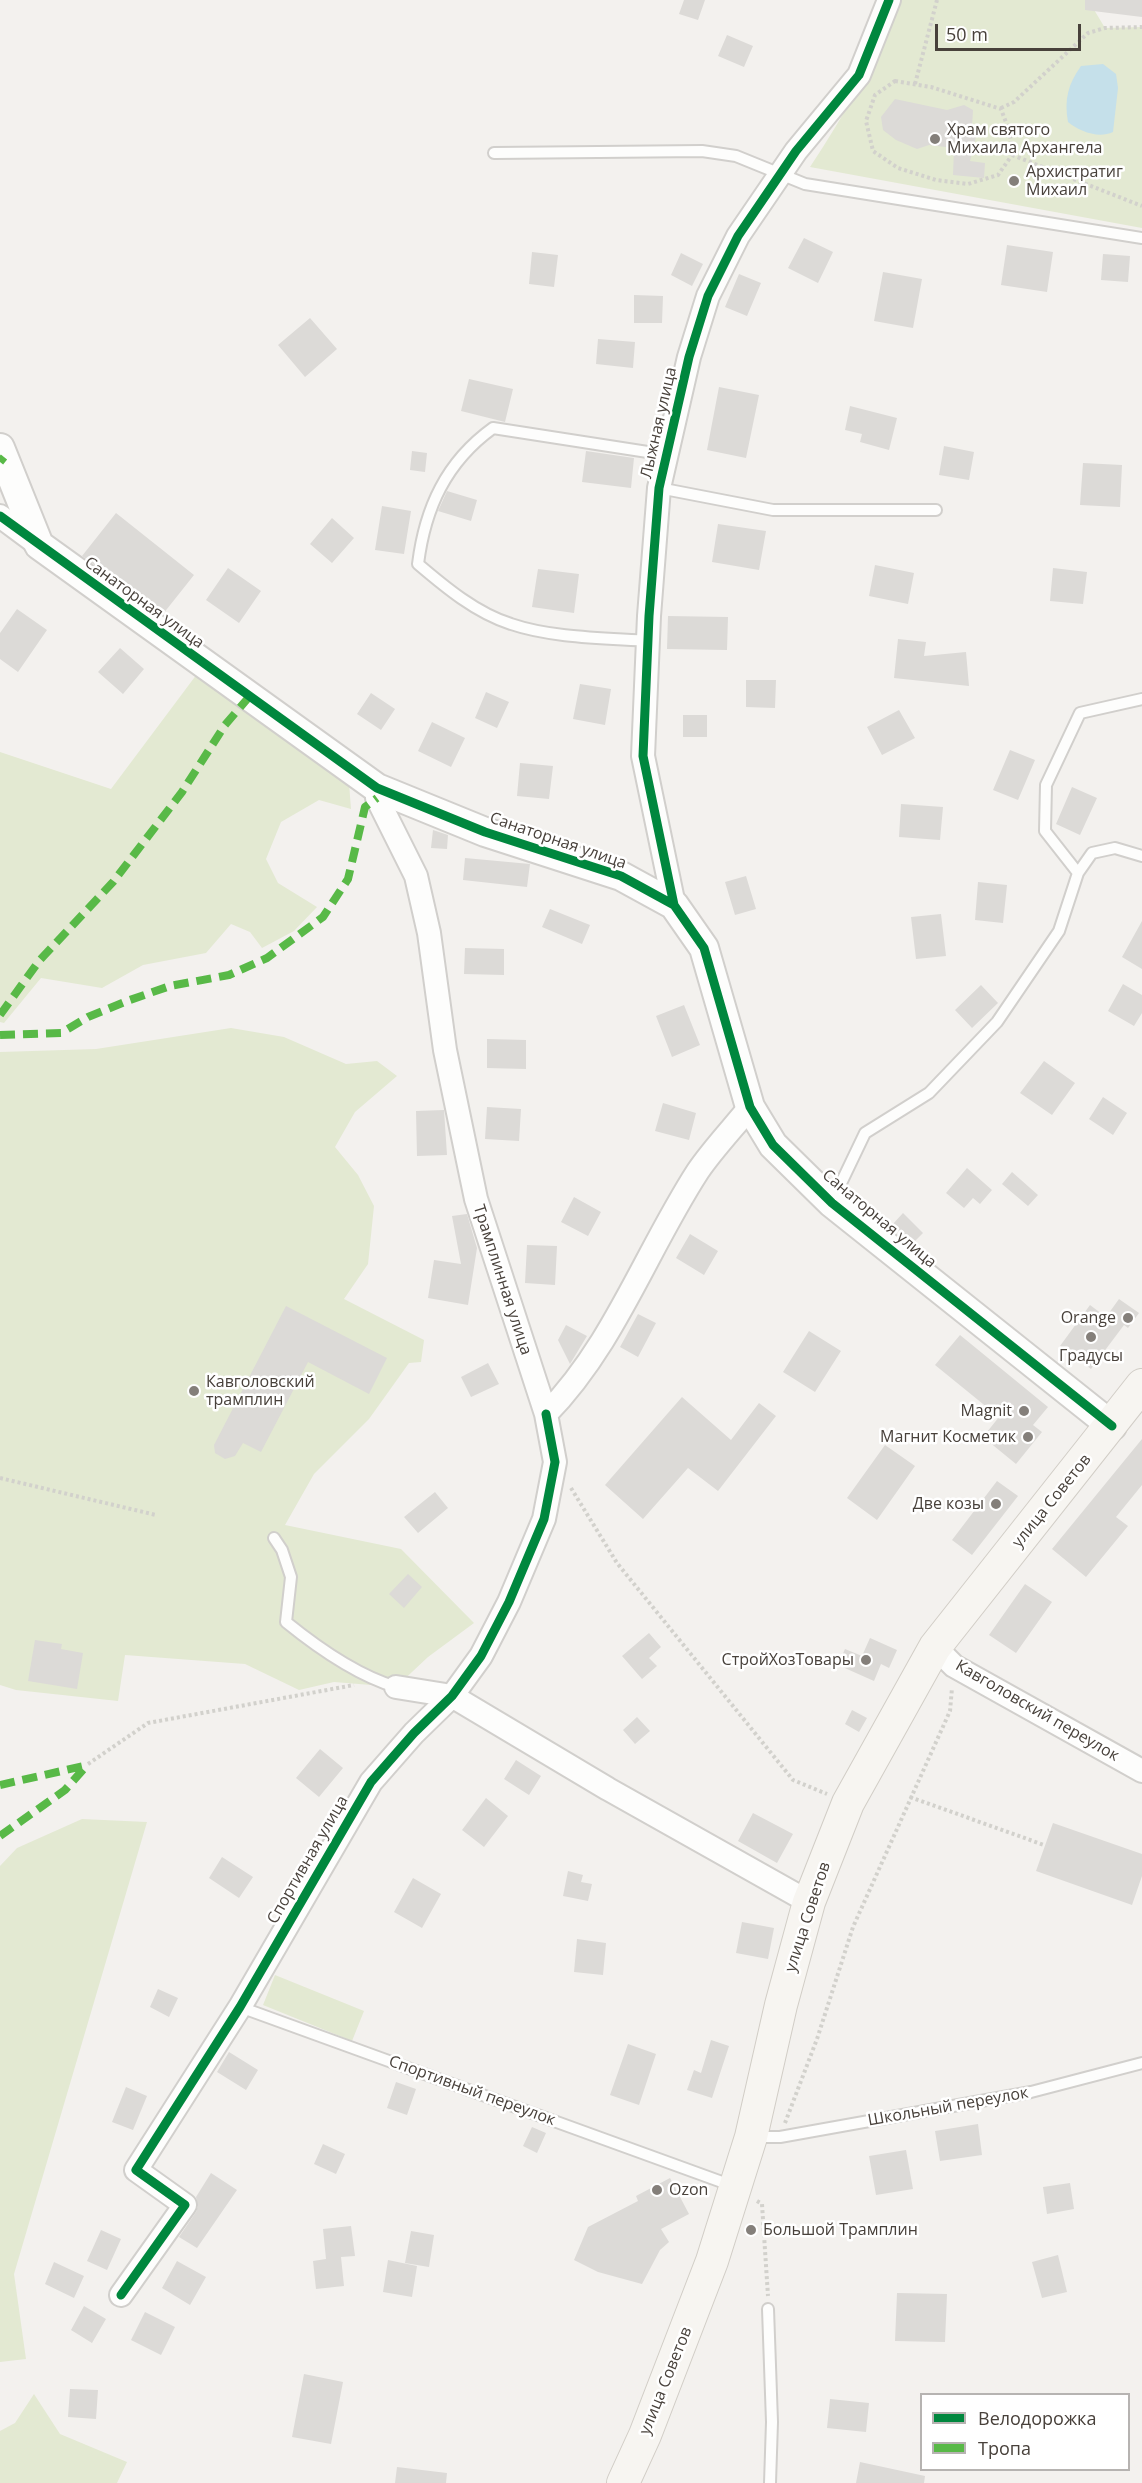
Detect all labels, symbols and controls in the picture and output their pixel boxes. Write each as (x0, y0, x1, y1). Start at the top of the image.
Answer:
scale bar (938, 12, 1084, 50)
text: 50 m (946, 22, 988, 46)
place label: Храм святого Михаила Архангела (947, 120, 1102, 158)
marker: Храм святого Михаила Архангела (928, 132, 942, 146)
place label: Архистратиг Михаил (1026, 162, 1123, 200)
marker: Архистратиг Михаил (1007, 174, 1021, 188)
street label: Лыжная улица (637, 366, 681, 480)
street label: Санаторная улица (80, 553, 208, 653)
street label: Санаторная улица (487, 809, 629, 873)
street label: Санаторная улица (818, 1166, 940, 1272)
street label: Трамплинная улица (469, 1202, 535, 1358)
place label: Orange (1061, 1308, 1116, 1328)
marker: Orange (1121, 1311, 1135, 1325)
marker: Градусы (1084, 1330, 1098, 1344)
place label: Градусы (1059, 1346, 1123, 1366)
place label: Кавголовский трамплин (206, 1372, 315, 1410)
marker: Кавголовский трамплин (187, 1384, 201, 1398)
place label: Magnit (960, 1401, 1012, 1421)
marker: Magnit (1017, 1404, 1031, 1418)
place label: Магнит Косметик (880, 1427, 1016, 1447)
marker: Магнит Косметик (1021, 1430, 1035, 1444)
street label: улица Советов (1008, 1450, 1096, 1552)
place label: Две козы (913, 1494, 984, 1514)
marker: Две козы (989, 1497, 1003, 1511)
place label: СтройХозТовары (722, 1650, 854, 1670)
marker: СтройХозТовары (859, 1653, 873, 1667)
street label: Кавголовский переулок (952, 1656, 1122, 1766)
street label: Спортивная улица (264, 1793, 352, 1927)
street label: улица Советов (781, 1860, 835, 1974)
street label: Спортивный переулок (386, 2052, 558, 2130)
street label: Школьный переулок (866, 2083, 1030, 2131)
place label: Ozon (669, 2180, 708, 2200)
marker: Ozon (650, 2183, 664, 2197)
place label: Большой Трамплин (763, 2220, 918, 2240)
marker: Большой Трамплин (744, 2223, 758, 2237)
street label: улица Советов (636, 2324, 696, 2438)
legend (920, 2393, 1130, 2471)
text: Велодорожка (978, 2406, 1096, 2430)
text: Тропа (978, 2436, 1031, 2460)

